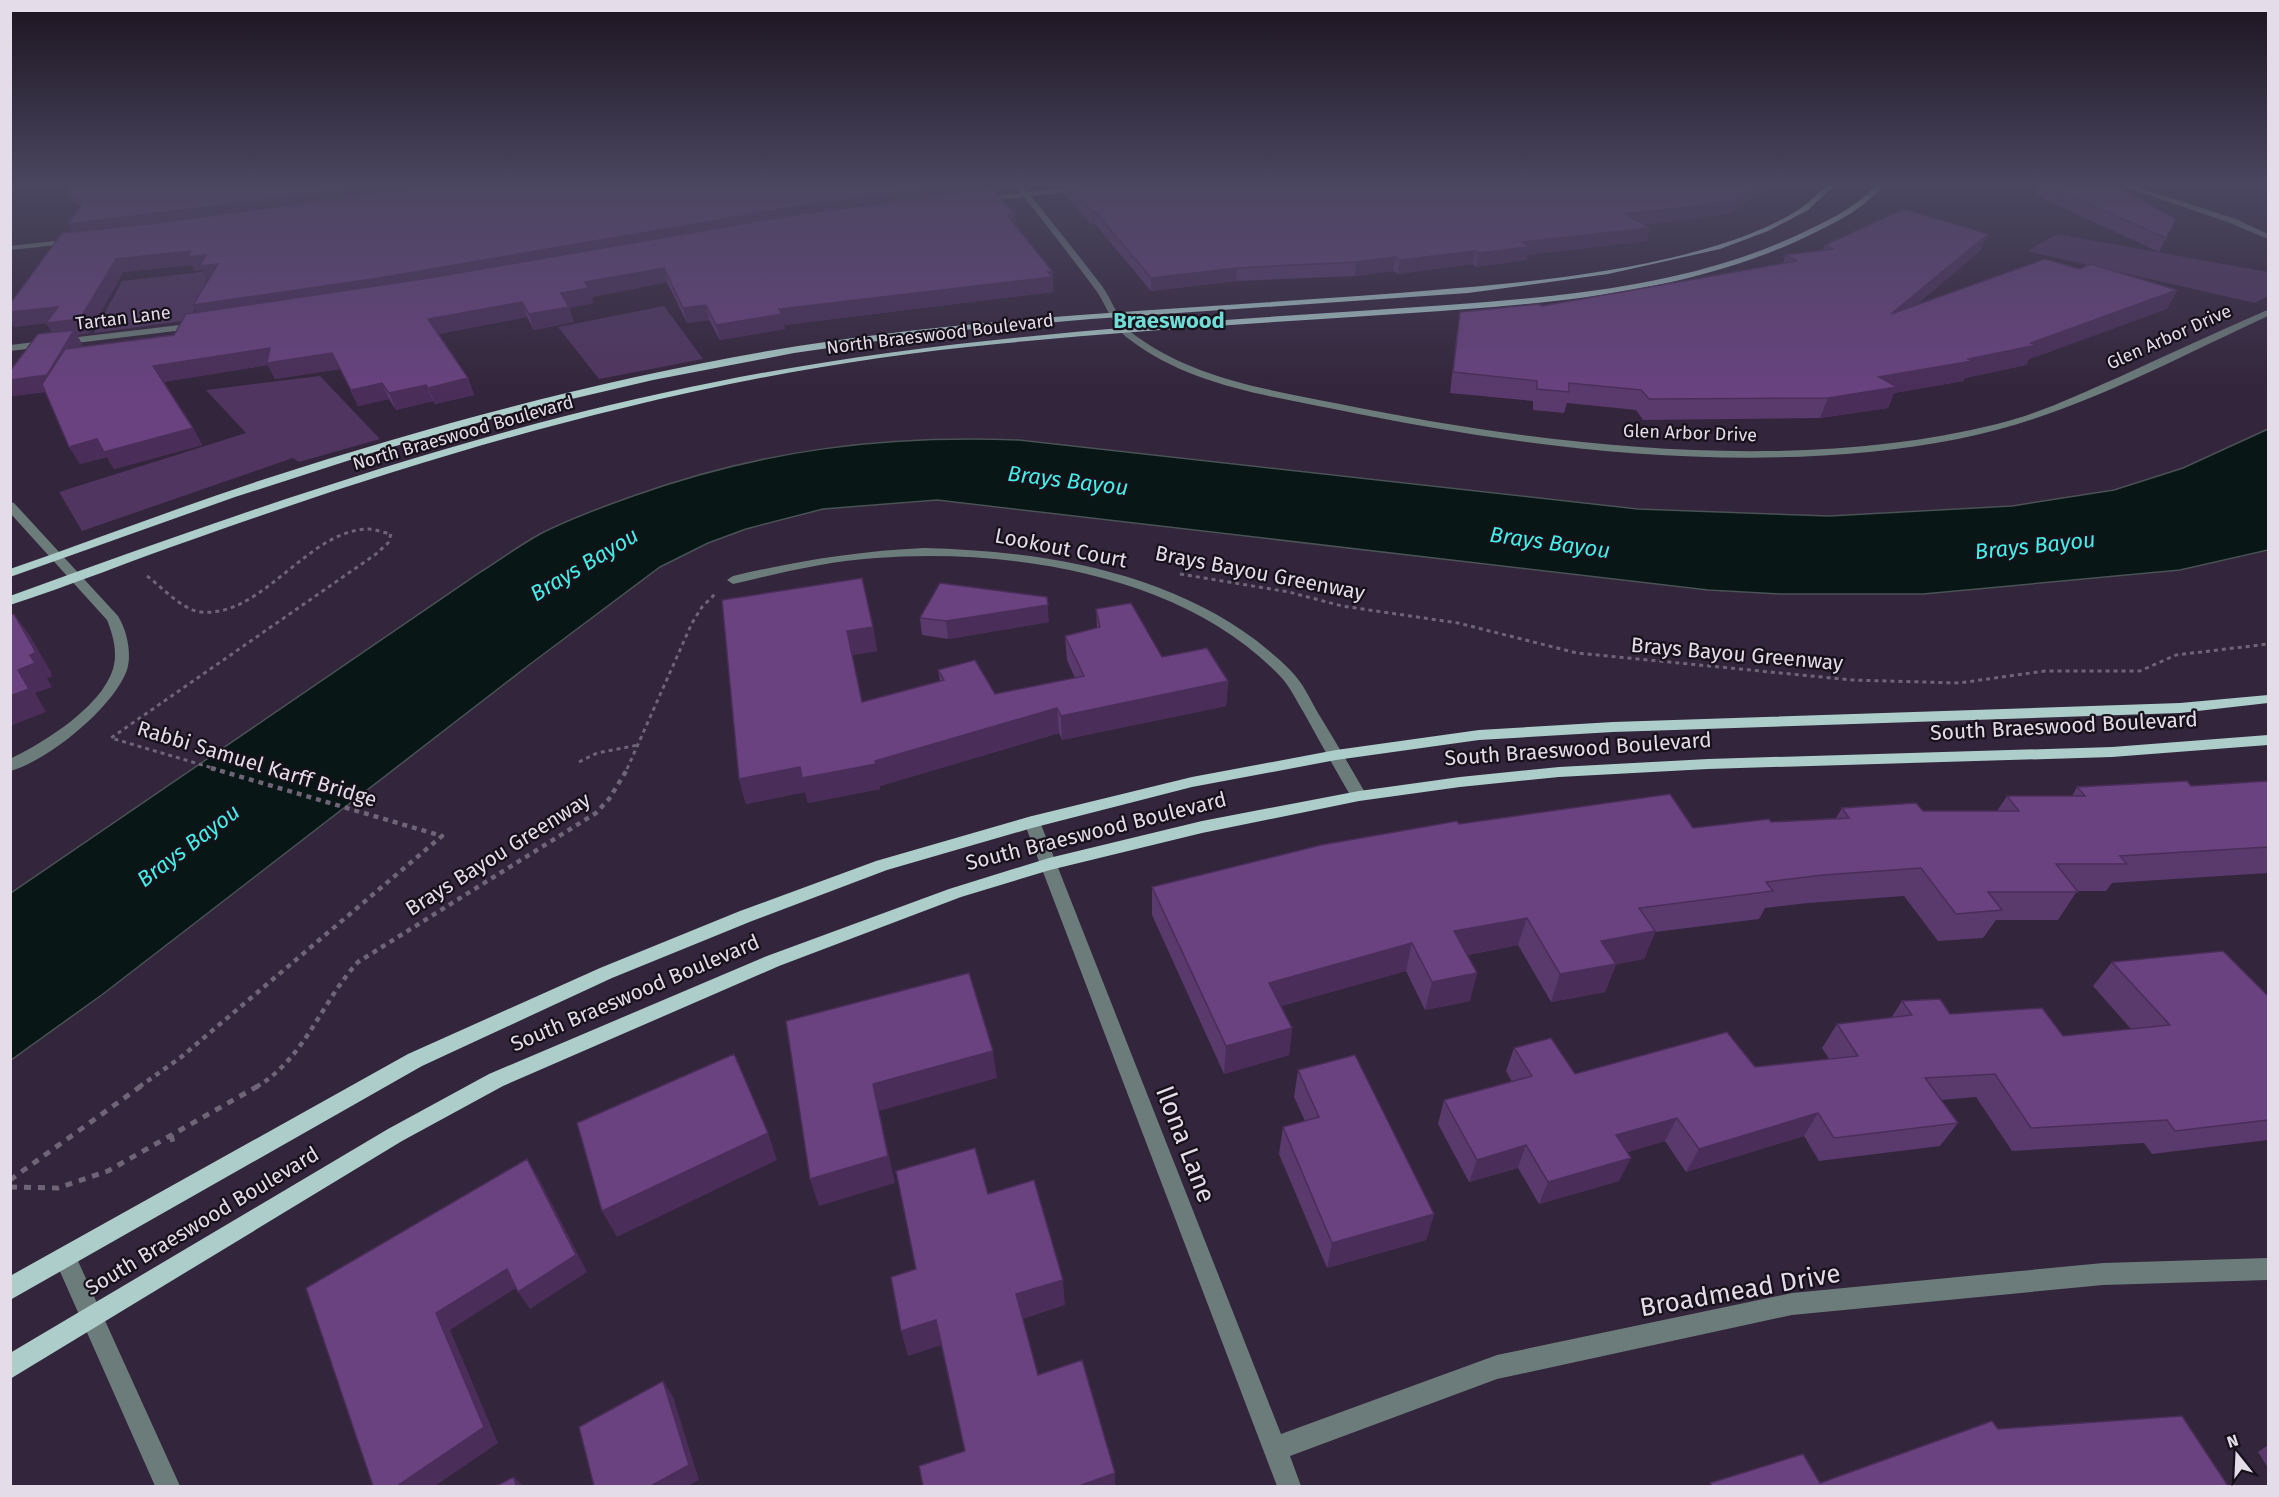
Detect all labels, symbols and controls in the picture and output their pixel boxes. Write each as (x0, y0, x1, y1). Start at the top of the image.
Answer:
street label: Glen Arbor Drive (2103, 300, 2235, 374)
street label: Tartan Lane (74, 301, 172, 335)
district label: Braeswood (1113, 307, 1225, 334)
street label: North Braeswood Boulevard (825, 309, 1055, 359)
street label: North Braeswood Boulevard (350, 391, 576, 475)
street label: Glen Arbor Drive (1623, 420, 1757, 446)
water label: Brays Bayou (1006, 460, 1130, 501)
water label: Brays Bayou (1488, 521, 1612, 564)
water label: Brays Bayou (525, 522, 643, 607)
street label: Lookout Court (993, 522, 1130, 574)
water label: Brays Bayou (1973, 526, 2097, 565)
street label: Brays Bayou Greenway (1153, 540, 1368, 606)
street label: Brays Bayou Greenway (1630, 632, 1845, 676)
street label: South Braeswood Boulevard (1930, 706, 2198, 746)
street label: Rabbi Samuel Karff Bridge (134, 715, 380, 813)
street label: South Braeswood Boulevard (1443, 727, 1713, 771)
street label: Brays Bayou Greenway (401, 786, 596, 922)
street label: South Braeswood Boulevard (963, 786, 1229, 876)
water label: Brays Bayou (132, 798, 245, 893)
street label: South Braeswood Boulevard (507, 929, 763, 1057)
street label: Ilona Lane (1149, 1081, 1222, 1207)
street label: South Braeswood Boulevard (80, 1141, 324, 1301)
street label: Broadmead Drive (1637, 1258, 1843, 1323)
north arrow (2207, 1425, 2267, 1485)
text: N (2225, 1431, 2240, 1452)

